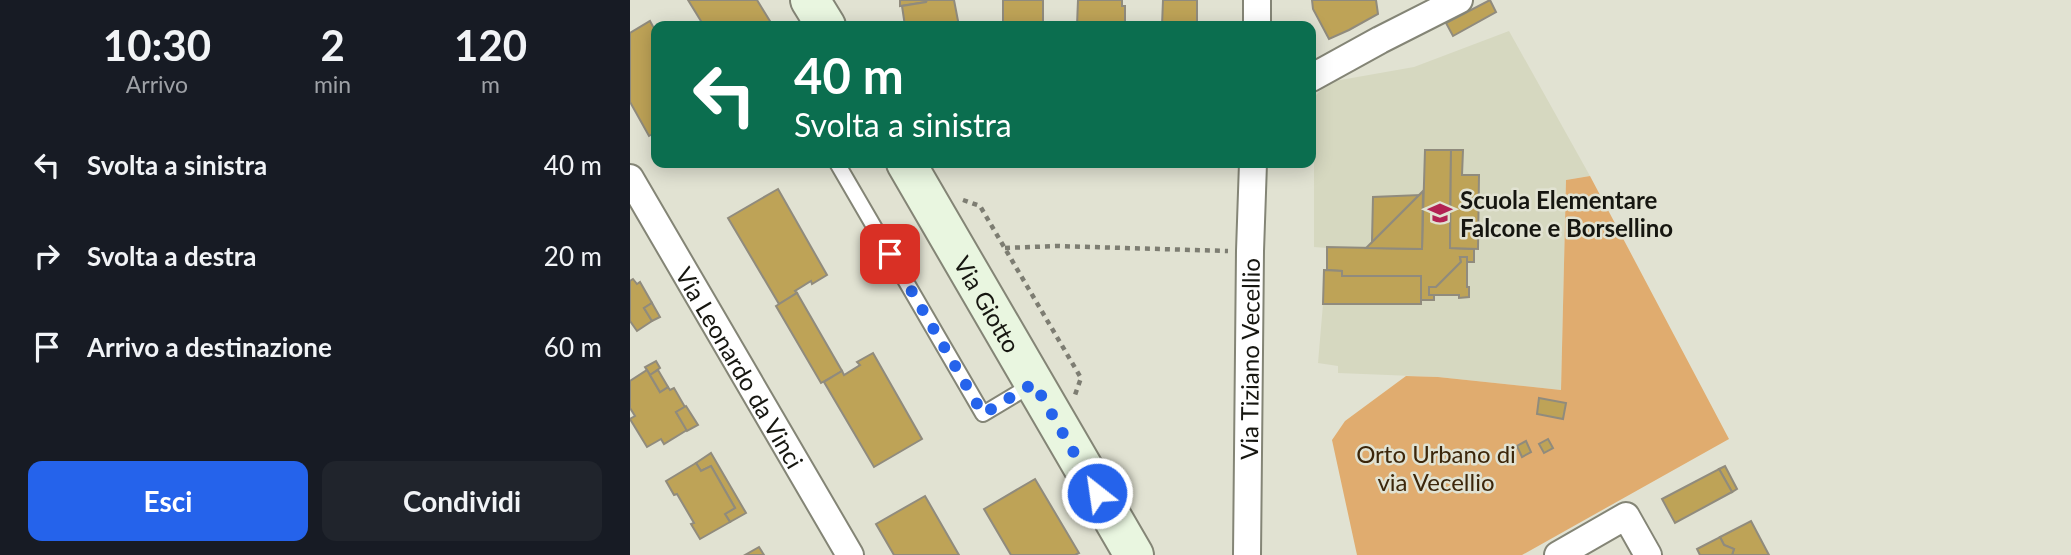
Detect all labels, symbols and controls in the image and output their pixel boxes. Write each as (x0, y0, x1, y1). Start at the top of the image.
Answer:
text: 10:30 (103, 20, 211, 70)
text: 2 (320, 20, 345, 70)
text: 120 (454, 20, 527, 70)
text: 40 m (794, 46, 904, 104)
icon: left (679, 49, 770, 140)
text: Arrivo (126, 70, 188, 98)
text: min (314, 70, 351, 98)
text: m (481, 70, 500, 98)
text: Svolta a sinistra (794, 105, 1012, 144)
icon: left (28, 146, 66, 184)
text: Svolta a sinistra (87, 149, 267, 181)
text: 40 m (544, 149, 602, 181)
place label: Scuola Elementare Falcone e Borsellino (1460, 185, 1673, 242)
school or university icon: Scuola Elementare Falcone e Borsellino (1426, 199, 1454, 227)
pin (860, 224, 920, 284)
icon: arrive (871, 235, 909, 273)
icon: right (28, 237, 66, 275)
text: Svolta a destra (87, 240, 257, 272)
text: 20 m (544, 240, 602, 272)
street label: Via Giotto (949, 251, 1027, 357)
street label: Via Tiziano Vecellio (1233, 258, 1264, 460)
street label: Via Leonardo da Vinci (670, 261, 810, 473)
icon: arrive (28, 328, 66, 366)
text: Arrivo a destinazione (87, 331, 332, 363)
text: 60 m (544, 331, 602, 363)
park label: Orto Urbano di via Vecellio (1356, 439, 1516, 496)
position arrow (1060, 456, 1134, 530)
button: Esci (28, 461, 308, 541)
button: Condividi (322, 461, 602, 541)

